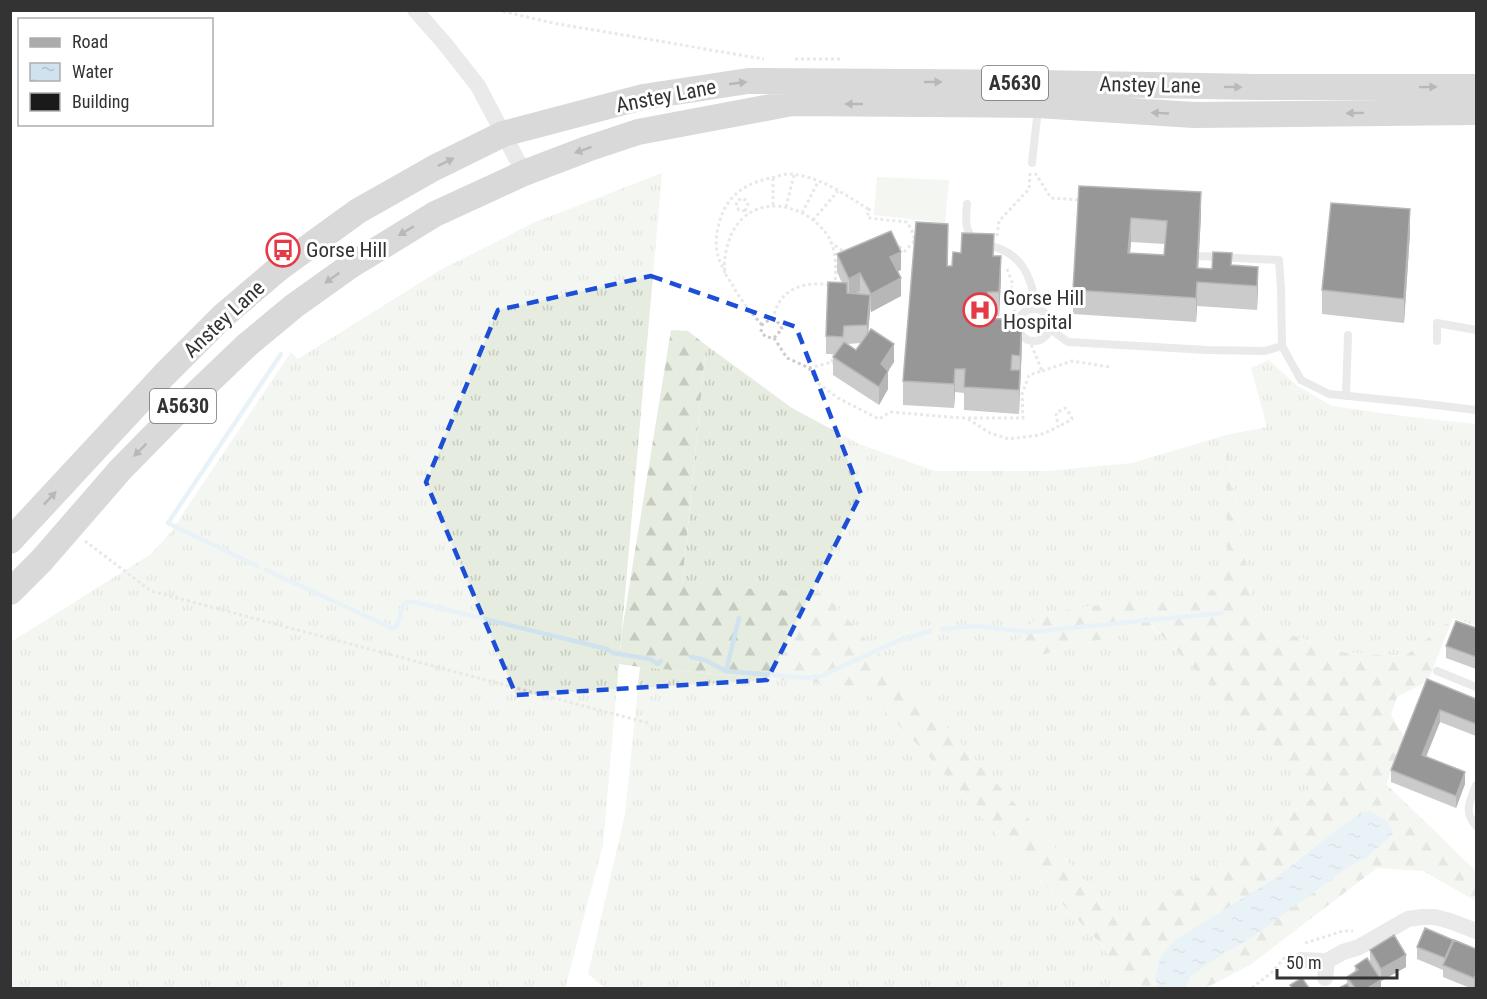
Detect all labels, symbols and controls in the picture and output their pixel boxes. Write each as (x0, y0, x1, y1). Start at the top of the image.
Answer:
legend (18, 18, 213, 126)
text: Road (72, 31, 108, 52)
text: Water (72, 61, 114, 82)
road number: A5630 (982, 66, 1048, 100)
street label: Anstey Lane (1099, 72, 1201, 98)
street label: Anstey Lane (614, 75, 718, 117)
one-way arrow (923, 77, 942, 87)
one-way arrow (729, 78, 748, 87)
one-way arrow (1223, 82, 1242, 91)
one-way arrow (1418, 83, 1437, 92)
text: Building (72, 91, 129, 112)
one-way arrow (844, 99, 863, 109)
one-way arrow (1151, 108, 1170, 118)
one-way arrow (1346, 108, 1365, 118)
one-way arrow (574, 146, 592, 156)
one-way arrow (438, 157, 455, 167)
one-way arrow (398, 226, 414, 237)
bus stop icon: Gorse Hill (265, 232, 301, 268)
place label: Gorse Hill (306, 238, 387, 262)
one-way arrow (324, 272, 339, 284)
street label: Anstey Lane (179, 276, 269, 362)
place label: Gorse Hill Hospital (1003, 286, 1084, 334)
hospital icon: Gorse Hill Hospital (962, 292, 998, 328)
road number: A5630 (150, 389, 216, 423)
one-way arrow (133, 442, 147, 456)
one-way arrow (43, 491, 56, 506)
scale bar (1277, 942, 1397, 980)
text: 50 m (1286, 952, 1321, 973)

